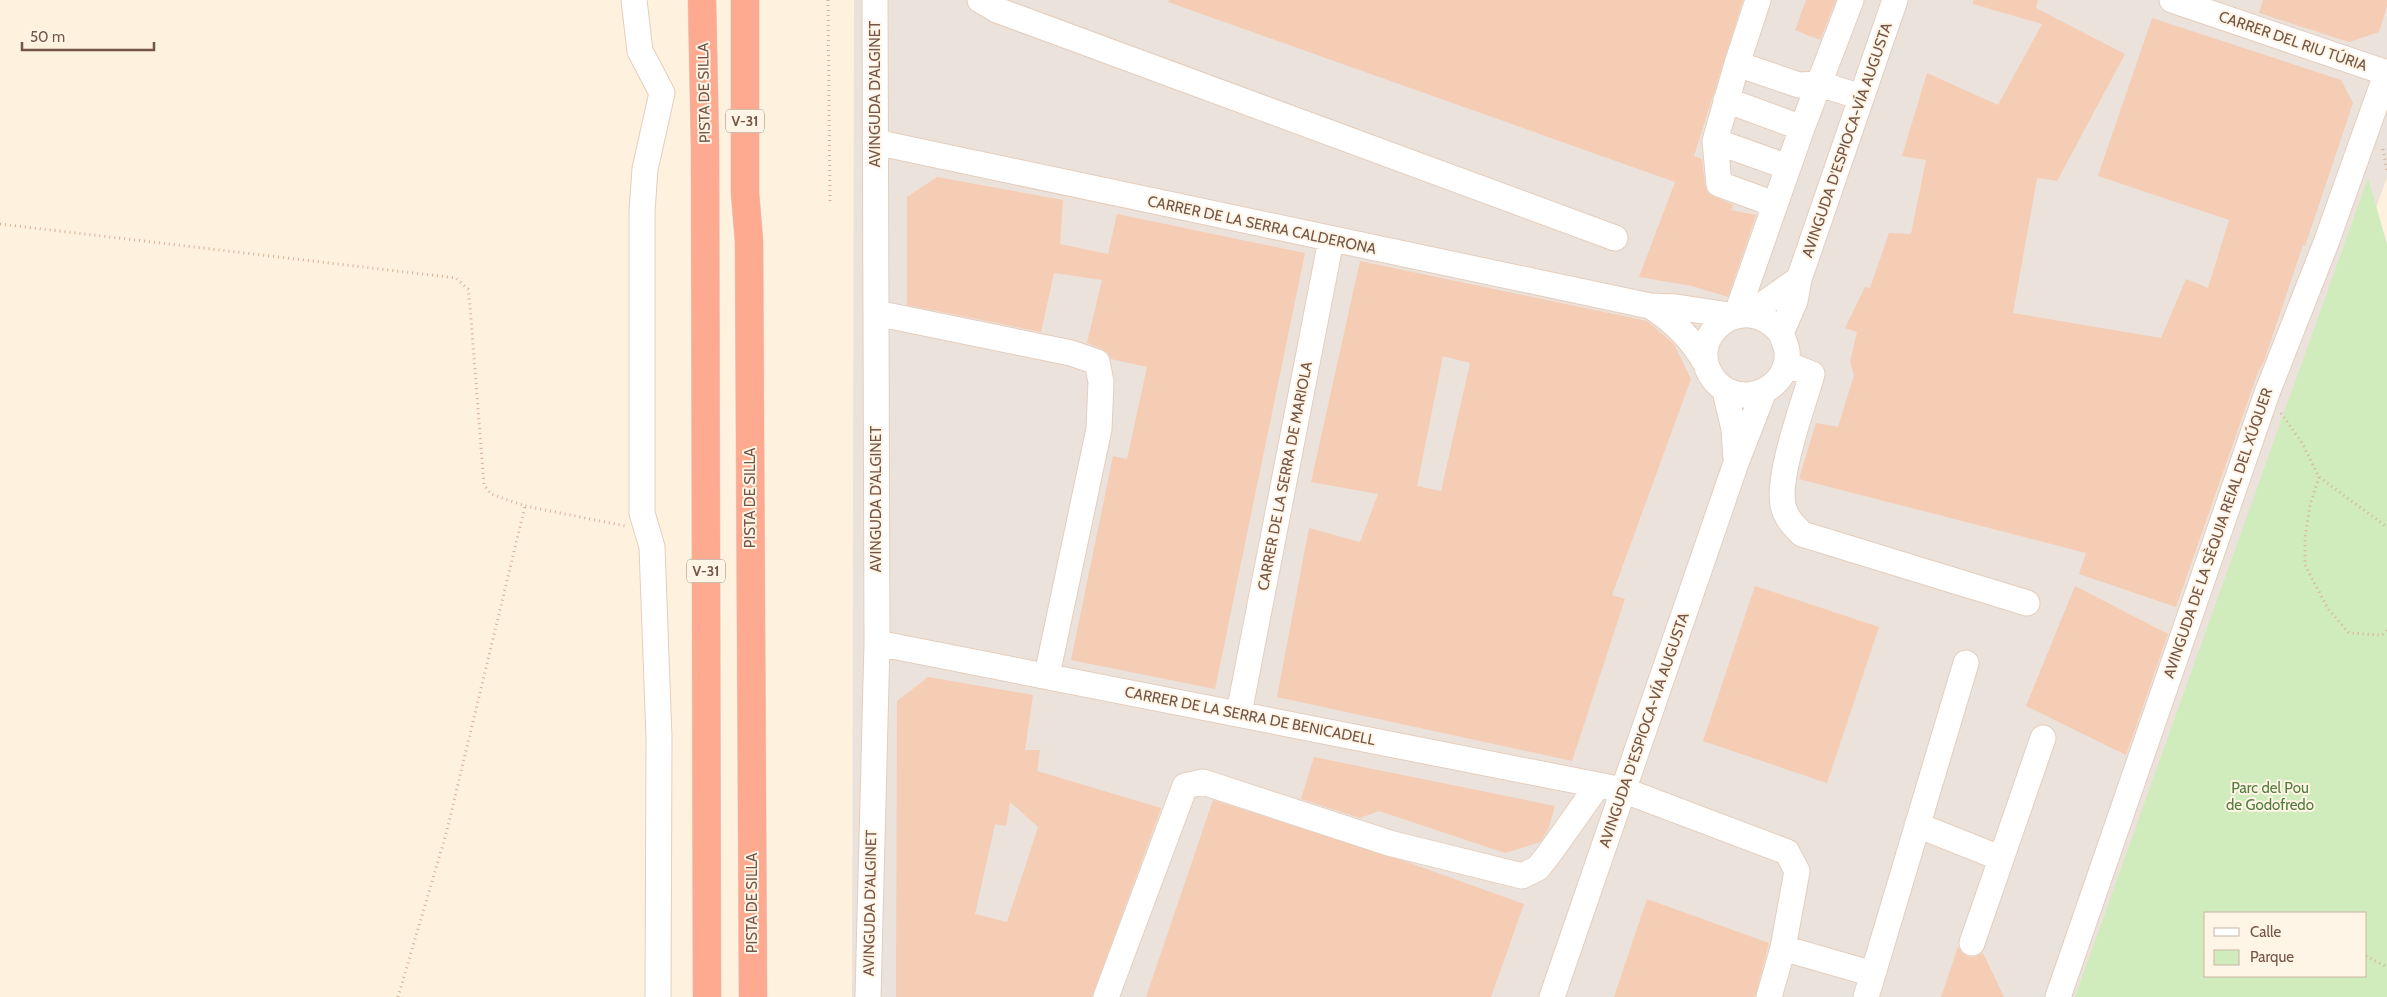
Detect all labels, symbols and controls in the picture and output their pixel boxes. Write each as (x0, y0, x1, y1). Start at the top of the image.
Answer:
street label: CARRER DEL RIU TÚRIA (2217, 6, 2370, 75)
street label: AVINGUDA D'ESPIOCA-VÍA AUGUSTA (1797, 19, 1896, 260)
scale bar (22, 20, 155, 52)
street label: AVINGUDA D'ALGINET (866, 21, 884, 167)
text: 50 m (30, 28, 65, 46)
street label: PISTA DE SILLA (694, 42, 714, 143)
road number: V-31 (726, 110, 764, 132)
street label: CARRER DE LA SERRA CALDERONA (1146, 192, 1379, 258)
street label: CARRER DE LA SERRA DE MARIOLA (1254, 359, 1316, 592)
street label: AVINGUDA DE LA SÈQUIA REIAL DEL XÚQUER (2159, 385, 2276, 680)
street label: AVINGUDA D'ALGINET (867, 426, 885, 572)
street label: PISTA DE SILLA (741, 447, 759, 548)
road number: V-31 (687, 560, 725, 582)
street label: AVINGUDA D'ESPIOCA-VÍA AUGUSTA (1594, 609, 1693, 850)
street label: CARRER DE LA SERRA DE BENICADELL (1123, 683, 1377, 749)
park label: Parc del Pou de Godofredo (2226, 779, 2314, 814)
street label: AVINGUDA D'ALGINET (860, 830, 880, 976)
street label: PISTA DE SILLA (743, 852, 761, 953)
legend (2204, 912, 2367, 977)
text: Calle (2250, 923, 2281, 941)
text: Parque (2250, 948, 2294, 966)

